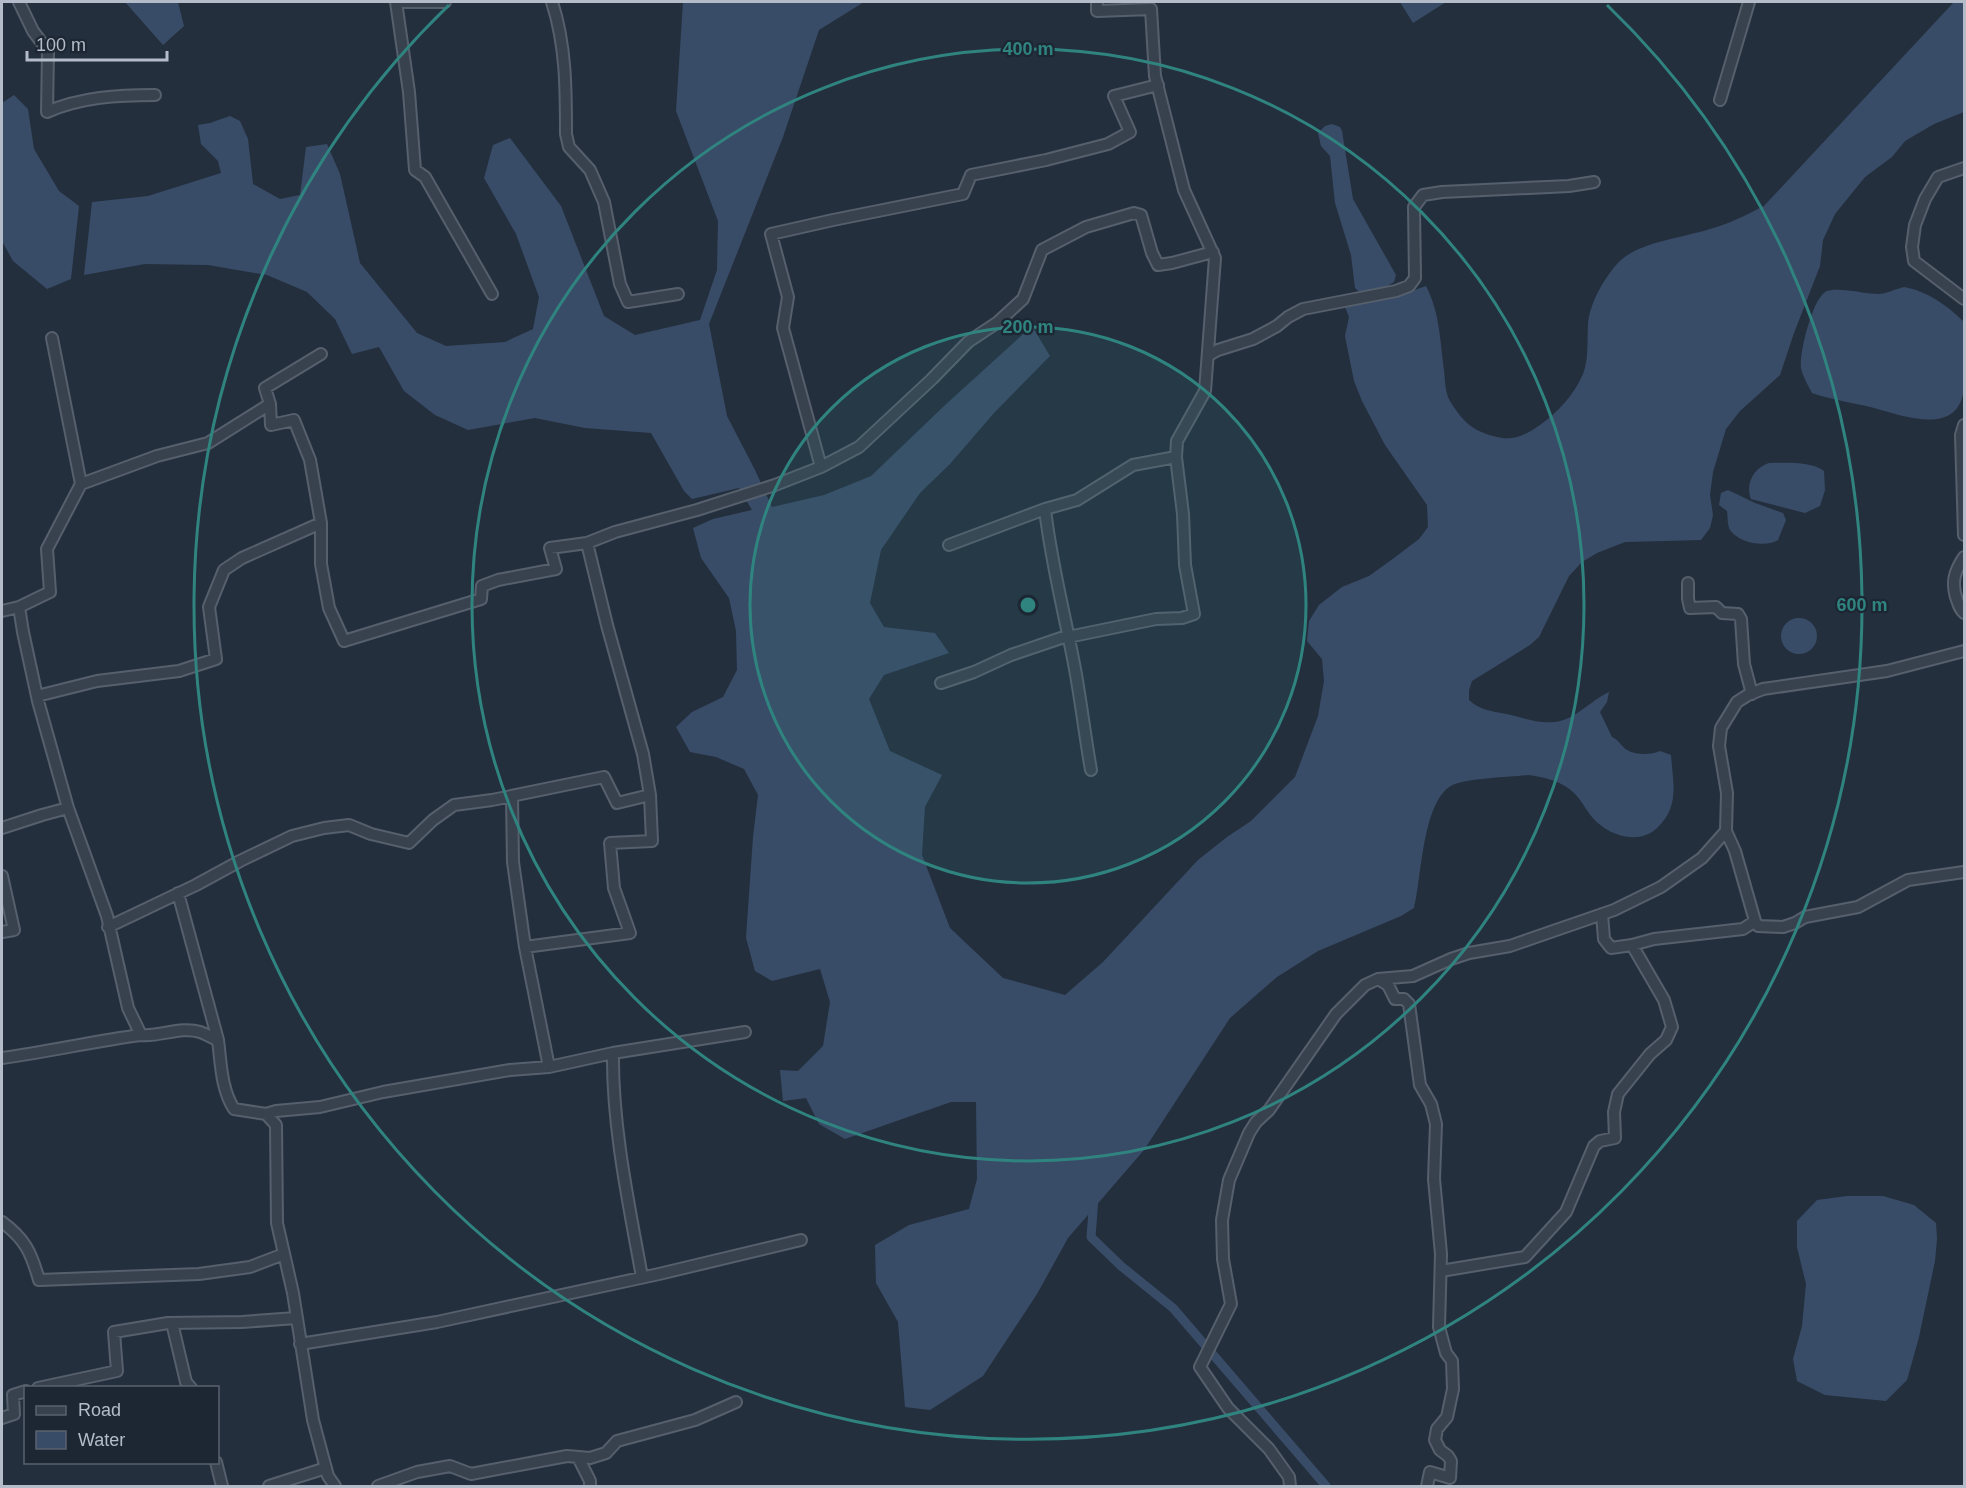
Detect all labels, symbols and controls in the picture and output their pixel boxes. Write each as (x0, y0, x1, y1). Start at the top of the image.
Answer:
scale bar (27, 24, 166, 62)
text: 100 m (36, 35, 86, 55)
text: 400 m (1002, 39, 1054, 59)
text: 200 m (1002, 317, 1054, 337)
centre of rings (1018, 595, 1038, 615)
text: 600 m (1836, 595, 1888, 615)
legend (24, 1386, 219, 1464)
text: Road (78, 1400, 121, 1420)
text: Water (78, 1430, 125, 1450)

